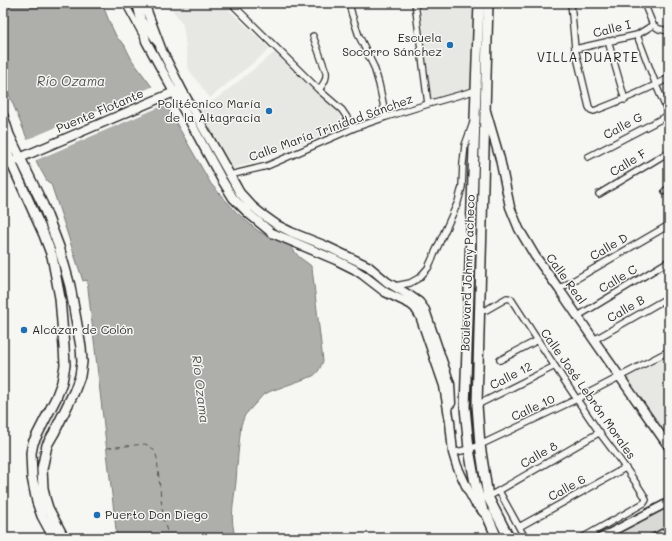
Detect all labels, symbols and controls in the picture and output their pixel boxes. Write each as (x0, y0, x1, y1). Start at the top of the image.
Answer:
street label: Calle I (591, 16, 632, 40)
place label: Escuela Socorro Sánchez (342, 29, 442, 59)
marker: Escuela Socorro Sánchez (445, 40, 455, 50)
district label: VILLA DUARTE (537, 48, 639, 65)
water label: Río Ozama (37, 72, 105, 89)
street label: Puente Flotante (53, 84, 146, 136)
street label: Calle María Trinidad Sánchez (246, 90, 415, 164)
place label: Politécnico María de la Altagracia (157, 95, 261, 125)
marker: Politécnico María de la Altagracia (264, 106, 274, 116)
street label: Calle G (600, 108, 645, 142)
street label: Calle F (606, 145, 649, 179)
street label: Boulevard Johnny Pacheco (456, 194, 478, 352)
street label: Calle D (586, 229, 631, 263)
street label: Calle Real (543, 250, 591, 307)
street label: Calle C (595, 260, 640, 296)
street label: Calle B (604, 291, 647, 325)
place label: Alcázar de Colón (32, 321, 133, 337)
marker: Alcázar de Colón (19, 325, 29, 335)
street label: Calle José Lebrón Morales (538, 325, 640, 462)
water label: Río Ozama (189, 354, 214, 424)
street label: Calle 12 (487, 358, 534, 393)
street label: Calle 10 (508, 390, 557, 424)
street label: Calle 8 (517, 437, 560, 471)
street label: Calle 6 (545, 470, 588, 504)
place label: Puerto Don Diego (105, 506, 208, 522)
marker: Puerto Don Diego (92, 510, 102, 520)

